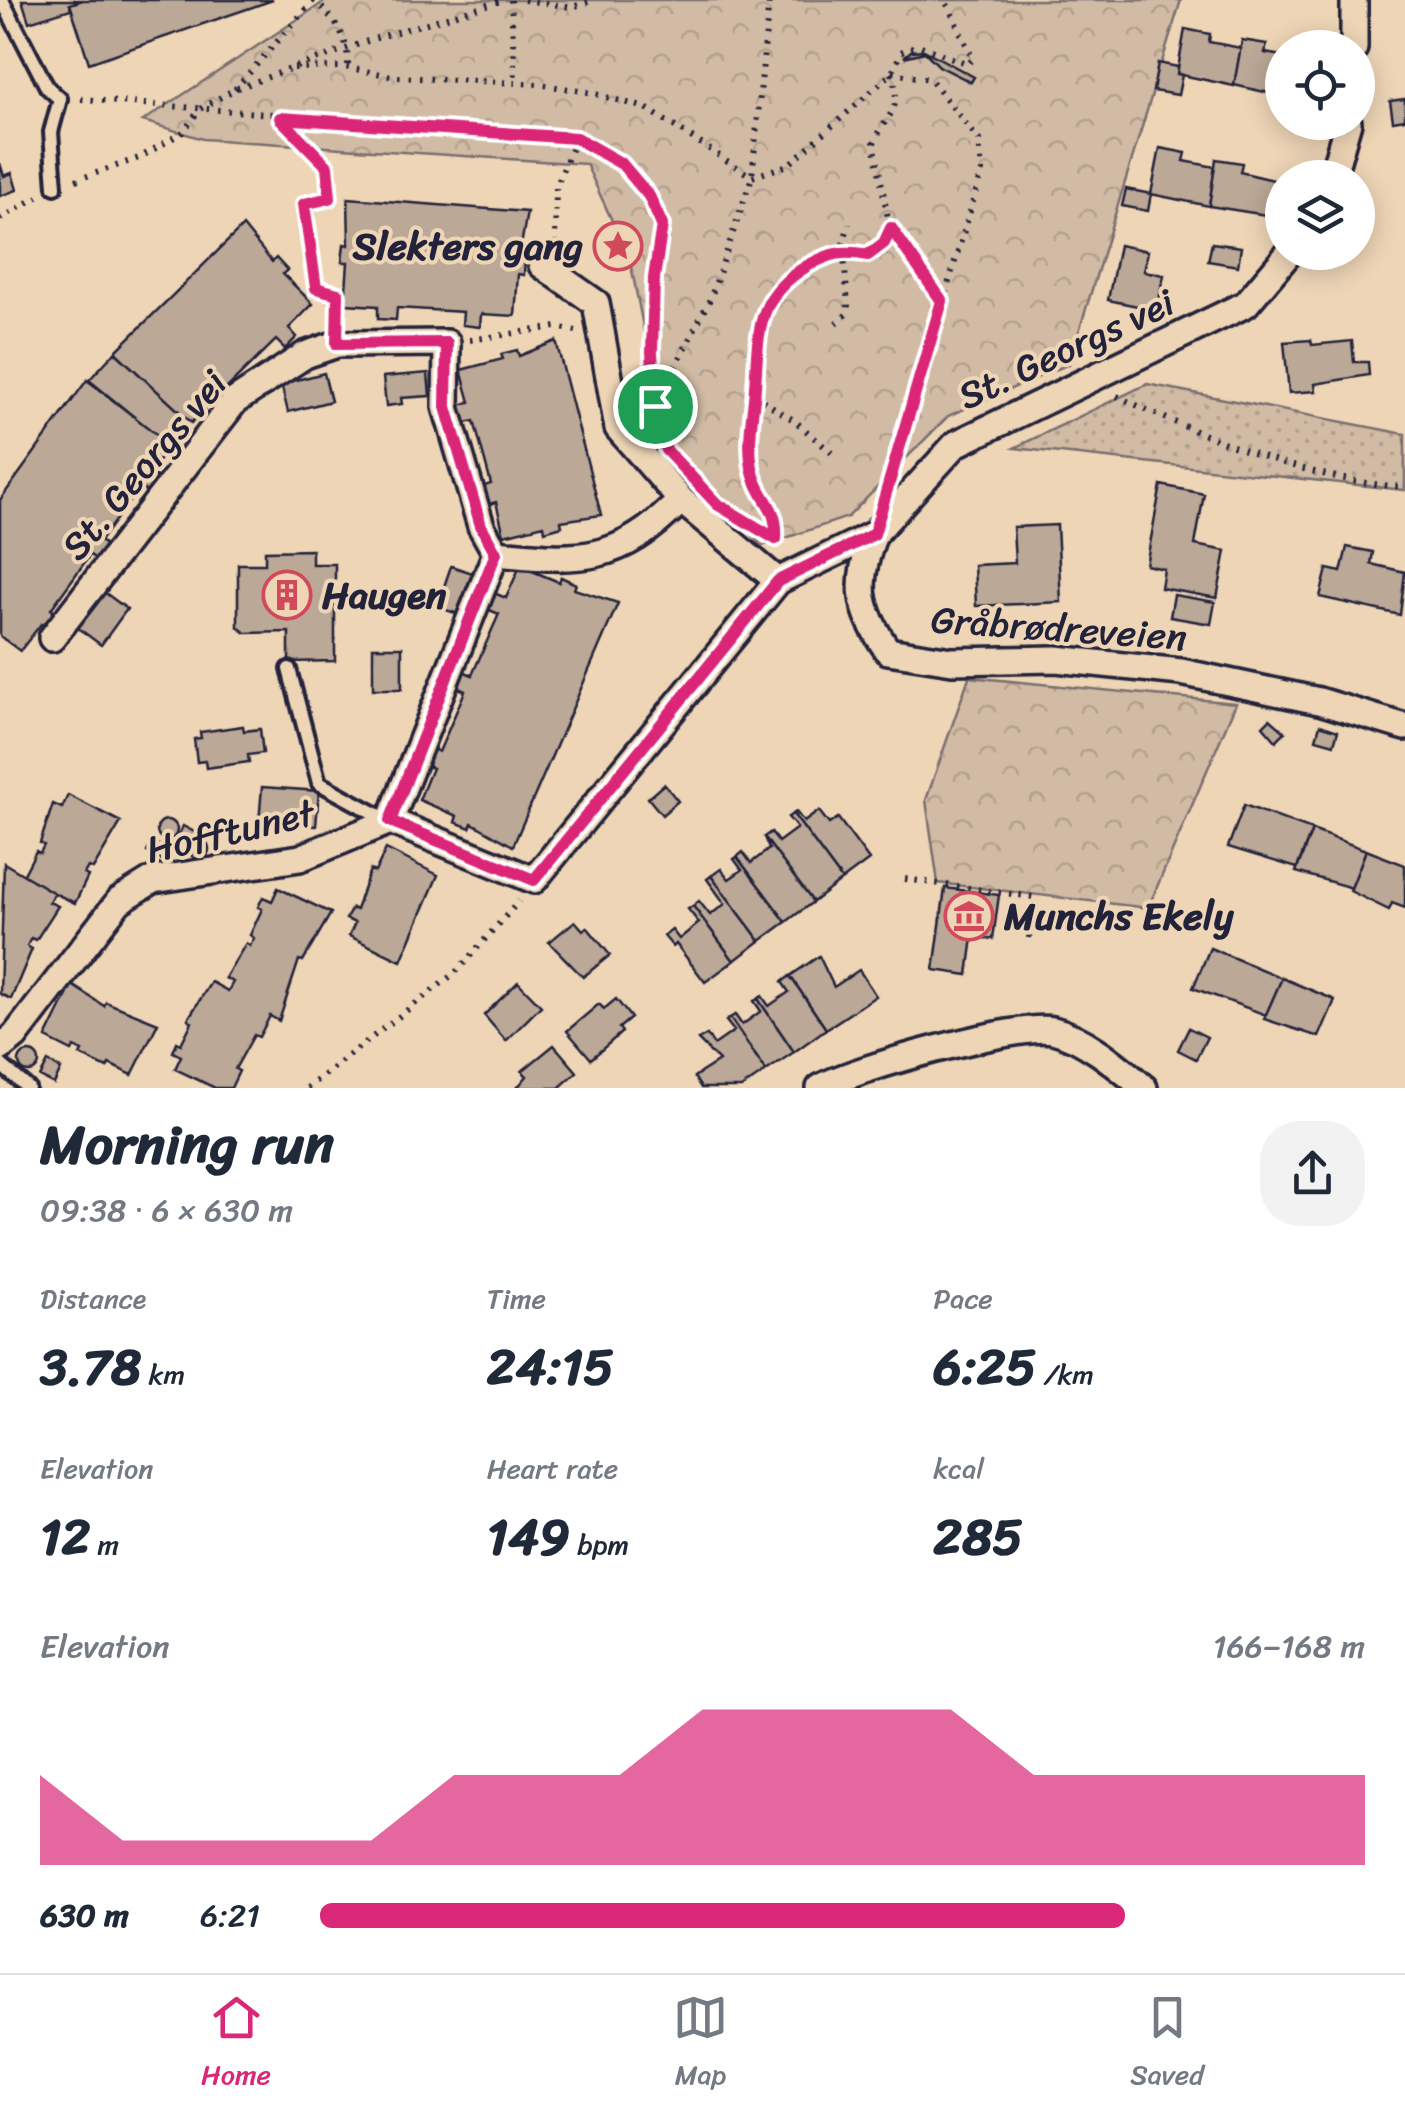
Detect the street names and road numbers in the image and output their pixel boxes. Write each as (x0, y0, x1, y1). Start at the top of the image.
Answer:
street label: St. Georgs vei (946, 269, 1187, 429)
street label: St. Georgs vei (44, 353, 246, 576)
street label: Gråbrødreveien (929, 586, 1189, 671)
street label: Hofftunet (139, 779, 323, 883)

